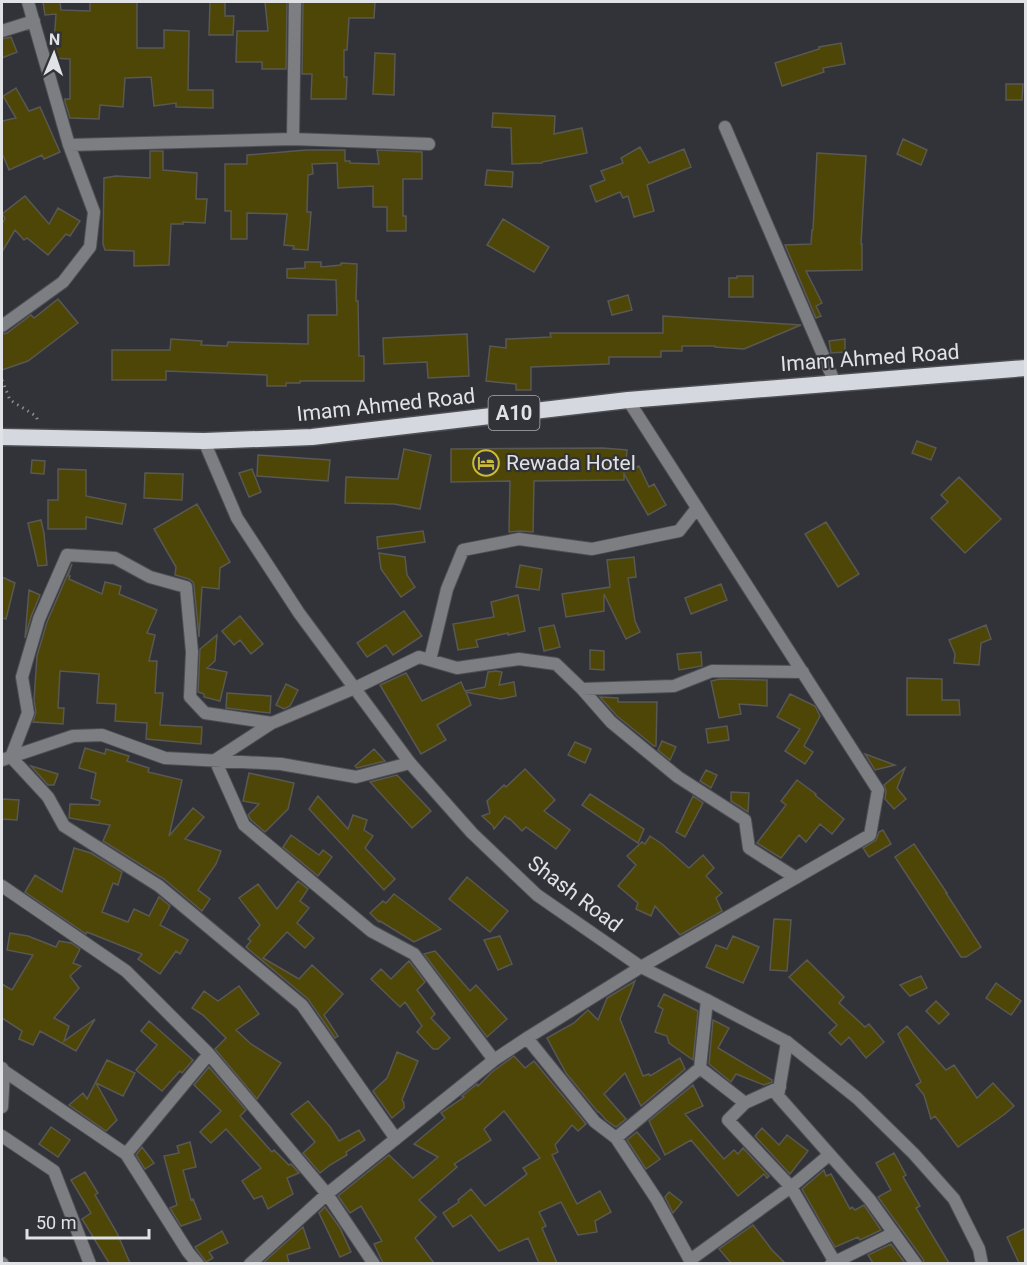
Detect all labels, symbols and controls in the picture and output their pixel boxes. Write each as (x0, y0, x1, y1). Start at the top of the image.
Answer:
north arrow (24, 24, 84, 84)
text: N (49, 30, 60, 49)
street label: Imam Ahmed Road (780, 340, 960, 376)
street label: Imam Ahmed Road (296, 384, 476, 426)
road number: A10 (488, 396, 540, 430)
hotel icon: Rewada Hotel (471, 448, 501, 478)
place label: Rewada Hotel (506, 451, 636, 475)
street label: Shash Road (523, 851, 627, 937)
scale bar (27, 1202, 148, 1240)
text: 50 m (36, 1212, 76, 1233)

